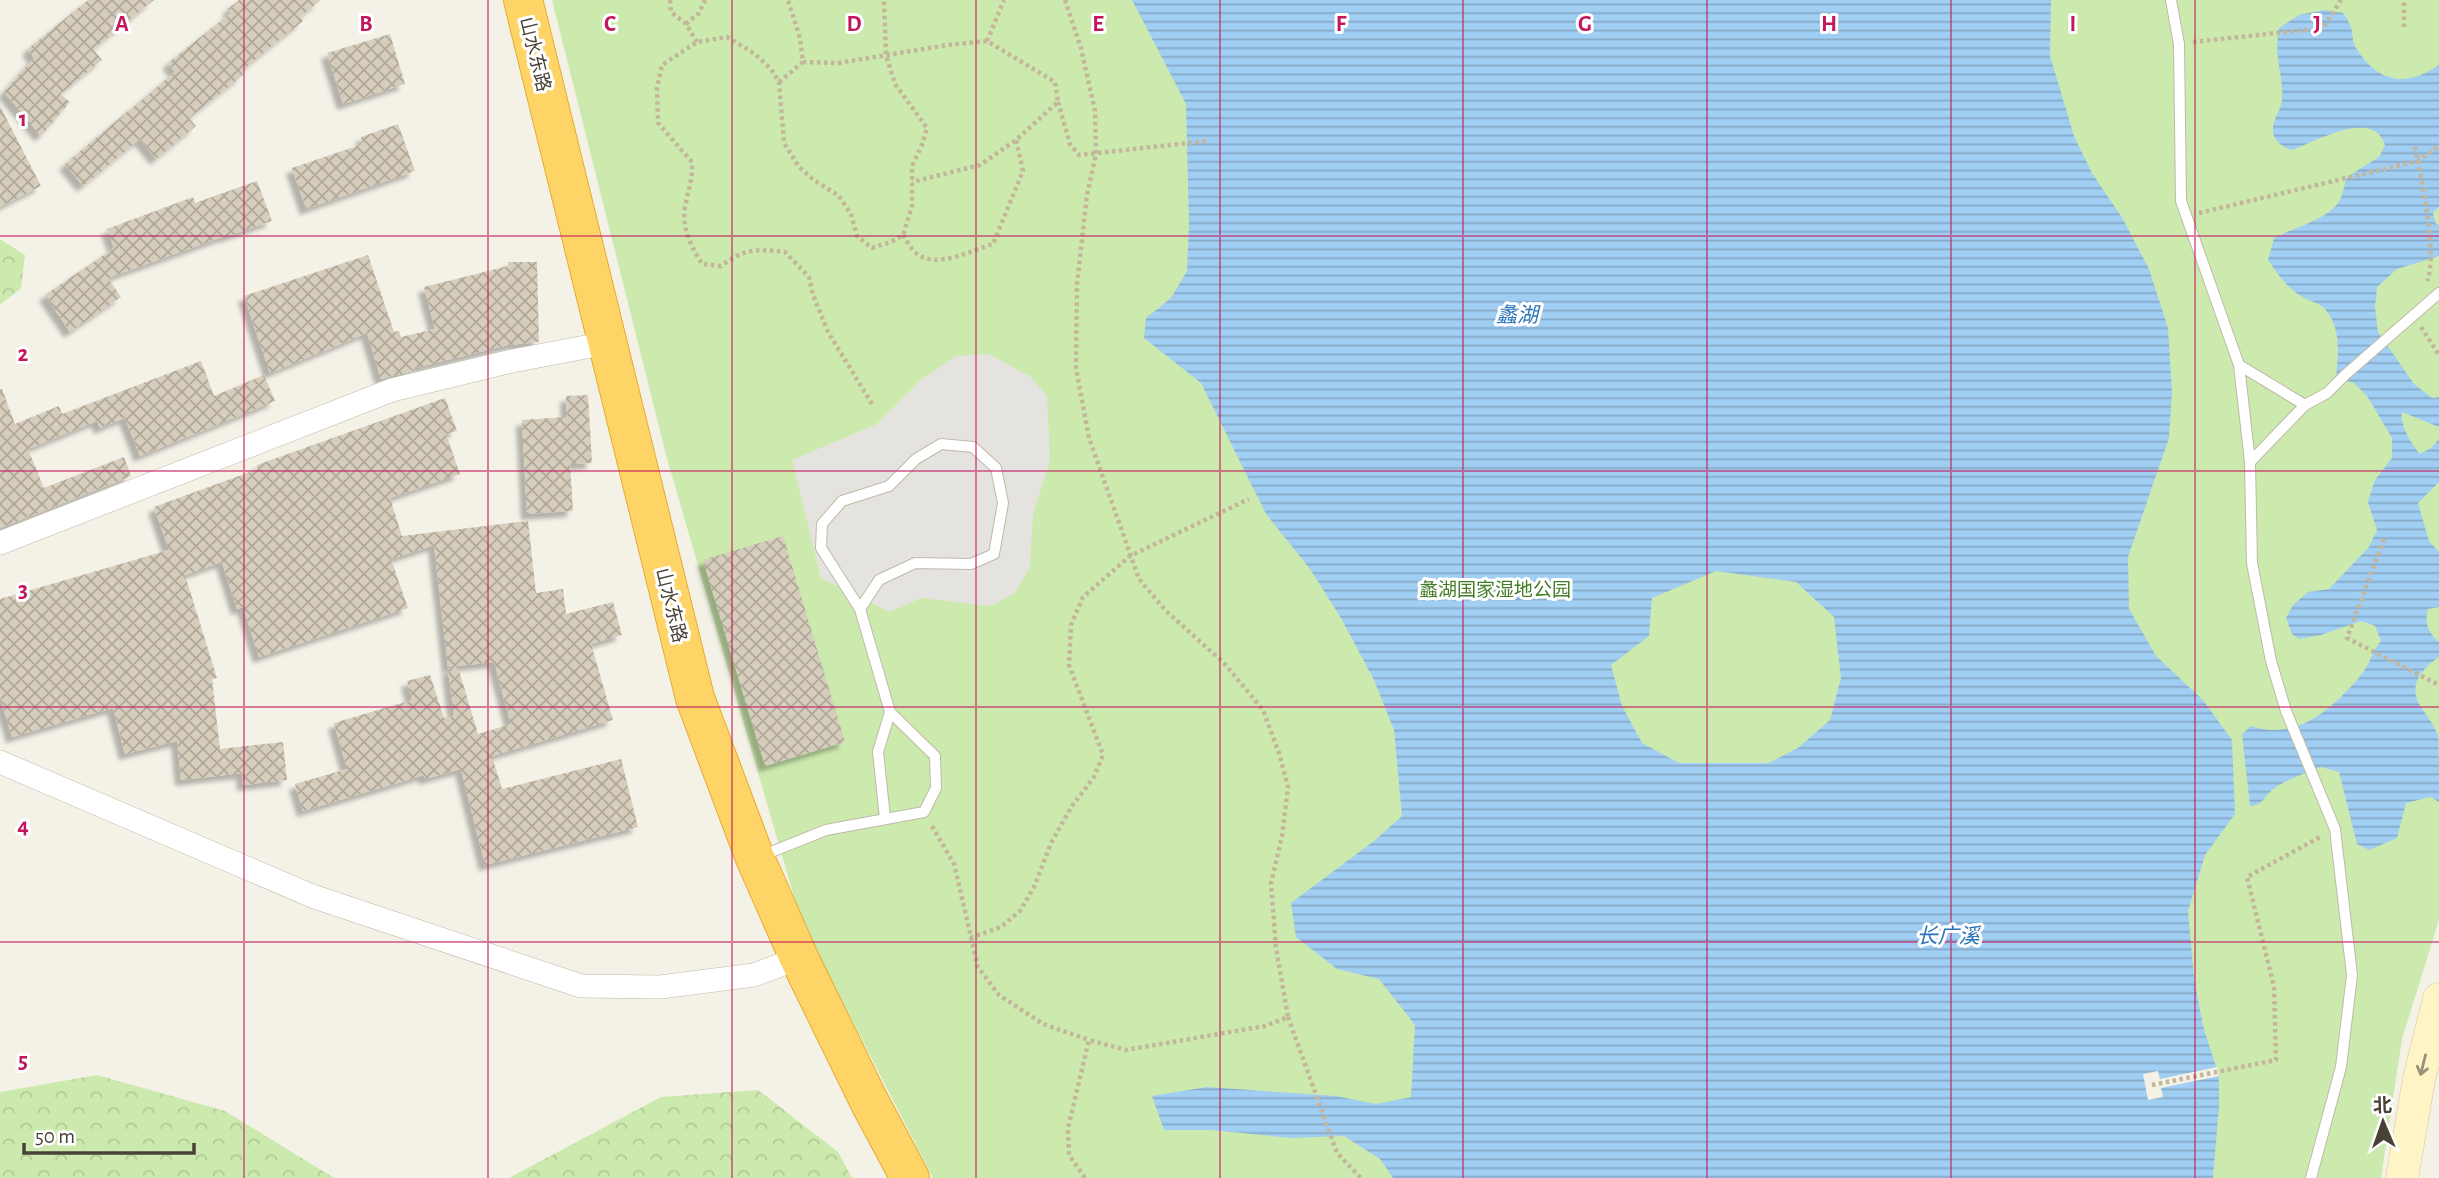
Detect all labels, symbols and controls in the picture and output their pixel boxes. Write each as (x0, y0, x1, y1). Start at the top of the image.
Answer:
text: A (115, 13, 129, 36)
text: B (359, 13, 373, 36)
text: C (604, 13, 616, 36)
text: D (846, 13, 862, 36)
text: E (1092, 13, 1104, 36)
text: F (1336, 13, 1347, 36)
text: G (1578, 13, 1592, 36)
text: H (1821, 13, 1837, 36)
text: I (2070, 13, 2076, 36)
text: J (2313, 13, 2321, 36)
street label: 山水东路 (516, 15, 555, 94)
text: 1 (19, 108, 27, 131)
water label: 蠡湖 (1496, 304, 1541, 326)
text: 2 (18, 343, 29, 366)
street label: 山水东路 (652, 566, 691, 645)
text: 3 (18, 579, 28, 602)
park label: 蠡湖国家湿地公园 (1419, 579, 1571, 600)
text: 4 (17, 815, 29, 838)
water label: 长广溪 (1917, 925, 1981, 947)
text: 5 (18, 1050, 28, 1073)
one-way arrow (2416, 1053, 2429, 1076)
north arrow (2348, 1087, 2418, 1157)
text: 北 (2373, 1096, 2392, 1116)
scale bar (24, 1112, 194, 1156)
text: 50 m (35, 1126, 75, 1147)

